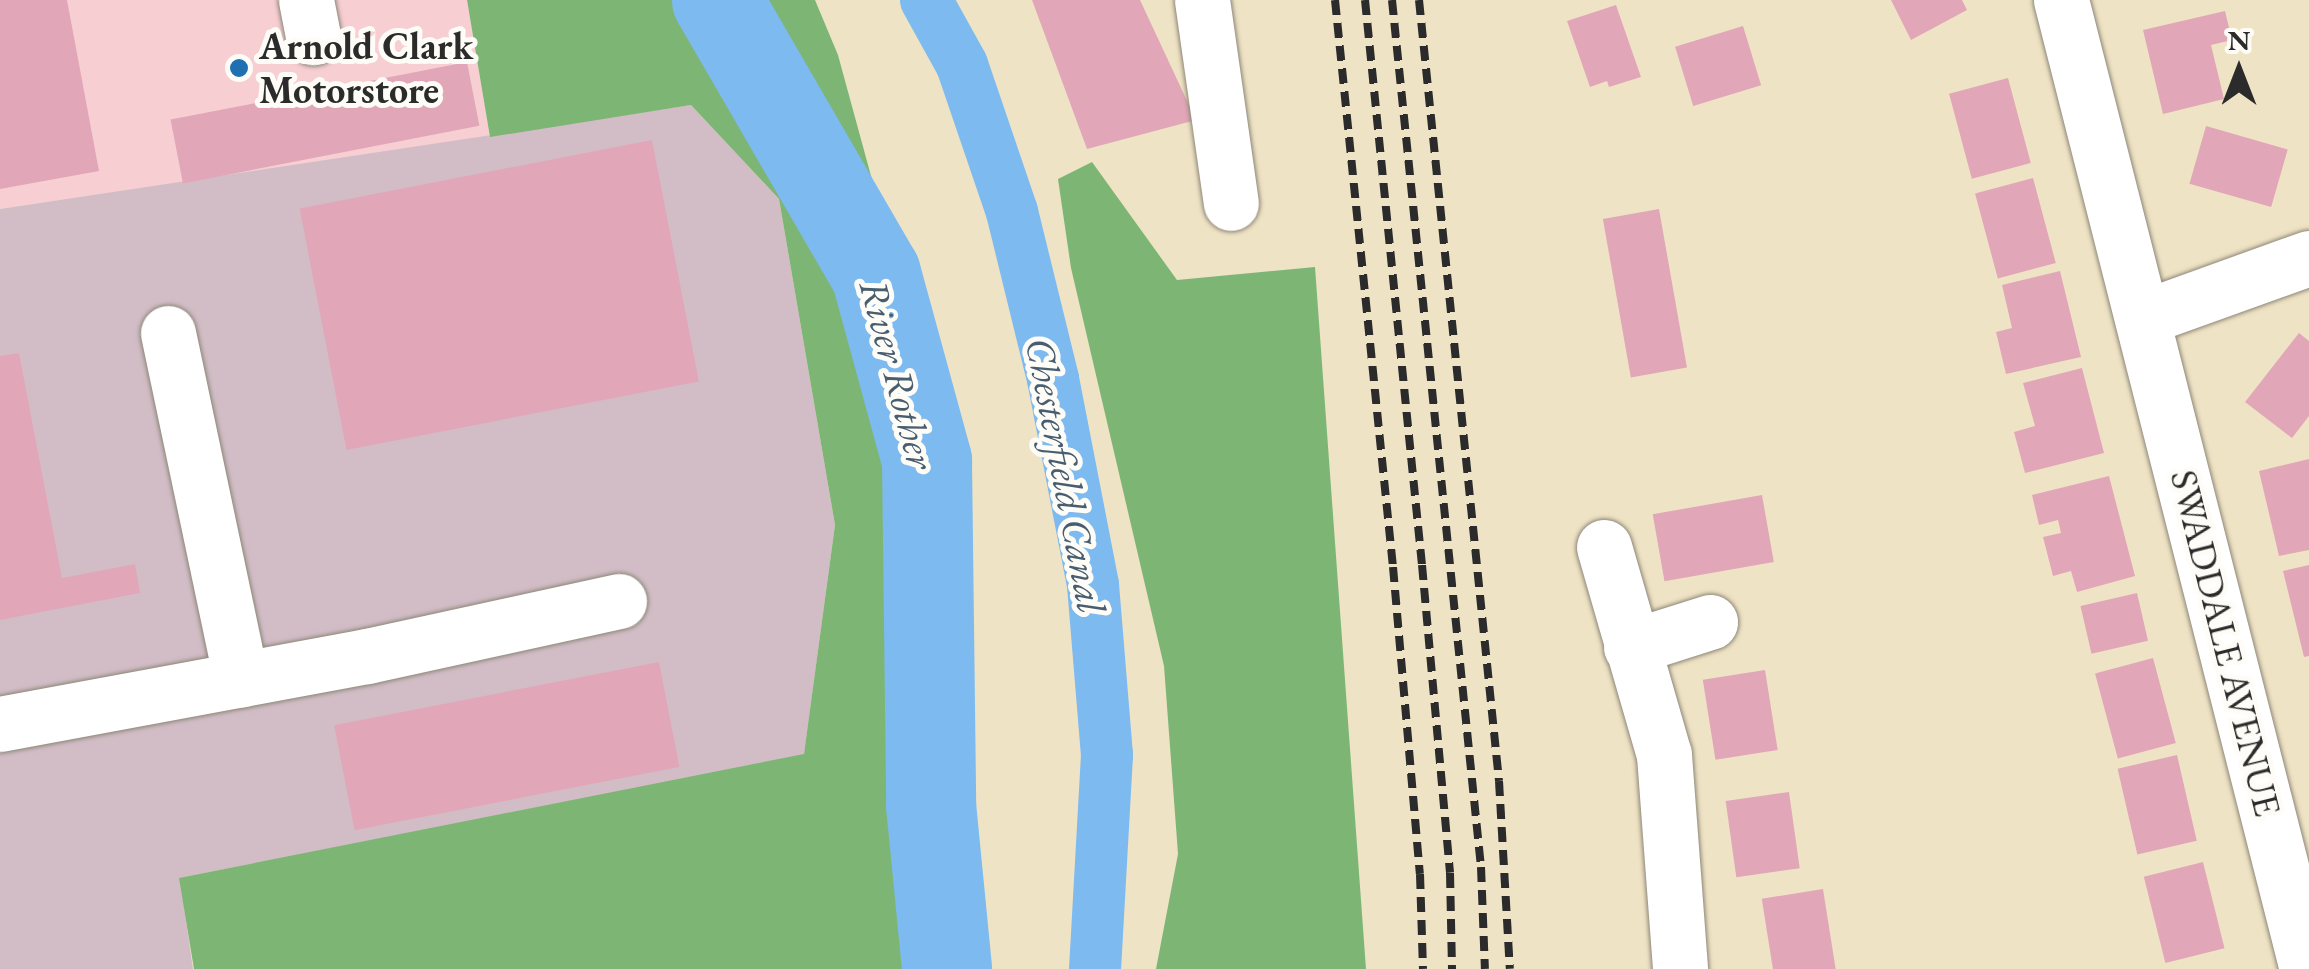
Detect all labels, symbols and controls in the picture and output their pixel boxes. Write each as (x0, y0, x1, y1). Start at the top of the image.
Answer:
north arrow (2189, 20, 2289, 120)
text: N (2228, 22, 2250, 58)
place label: Arnold Clark Motorstore (259, 23, 473, 112)
marker: Arnold Clark Motorstore (228, 57, 250, 79)
water label: River Rother (850, 274, 946, 474)
water label: Chesterfield Canal (1016, 333, 1116, 617)
street label: SWADDALE AVENUE (2161, 465, 2291, 821)

